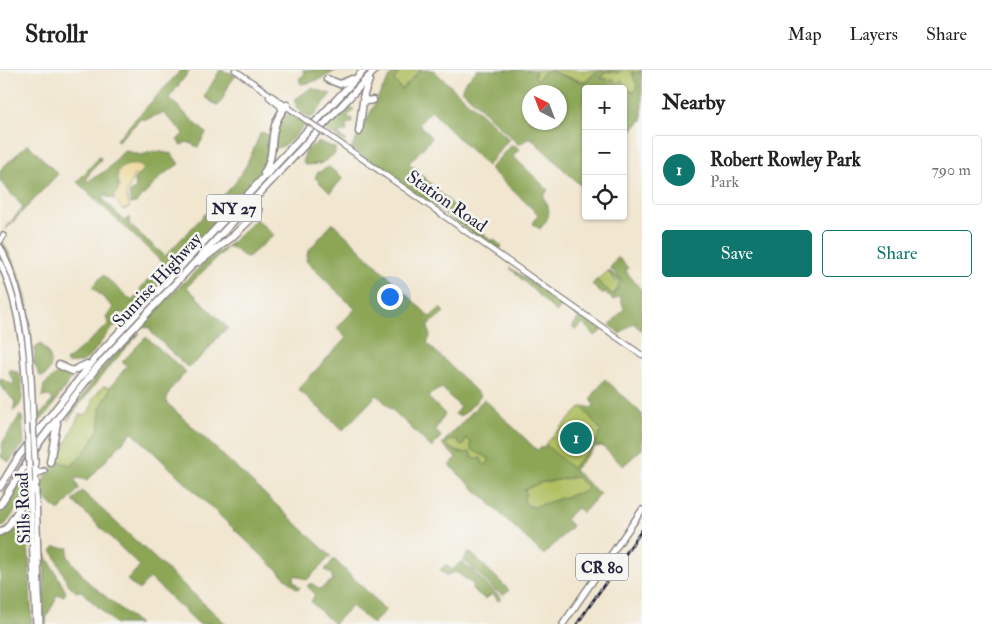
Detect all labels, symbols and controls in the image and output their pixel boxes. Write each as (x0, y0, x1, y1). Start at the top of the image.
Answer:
text: Strollr (25, 19, 88, 50)
text: Map (788, 23, 822, 46)
text: Layers (850, 23, 898, 46)
text: Share (926, 23, 967, 46)
north arrow (522, 85, 567, 130)
map controls (582, 85, 627, 220)
button: + (582, 85, 627, 130)
text: Nearby (662, 89, 725, 116)
button: − (582, 130, 627, 175)
text: Robert Rowley Park (710, 148, 861, 172)
text: 1 (676, 160, 682, 180)
text: 790 m (931, 160, 971, 180)
street label: Station Road (402, 165, 492, 238)
text: Park (710, 172, 739, 192)
button: locate (582, 175, 627, 220)
road number: NY 27 (206, 195, 262, 222)
street label: Sunrise Highway (108, 227, 208, 333)
button: Save (662, 230, 812, 277)
button: Share (822, 230, 972, 277)
your location (377, 284, 403, 310)
pin: 1 (560, 419, 592, 457)
street label: Sills Road (11, 472, 36, 544)
road number: CR 80 (576, 554, 628, 581)

